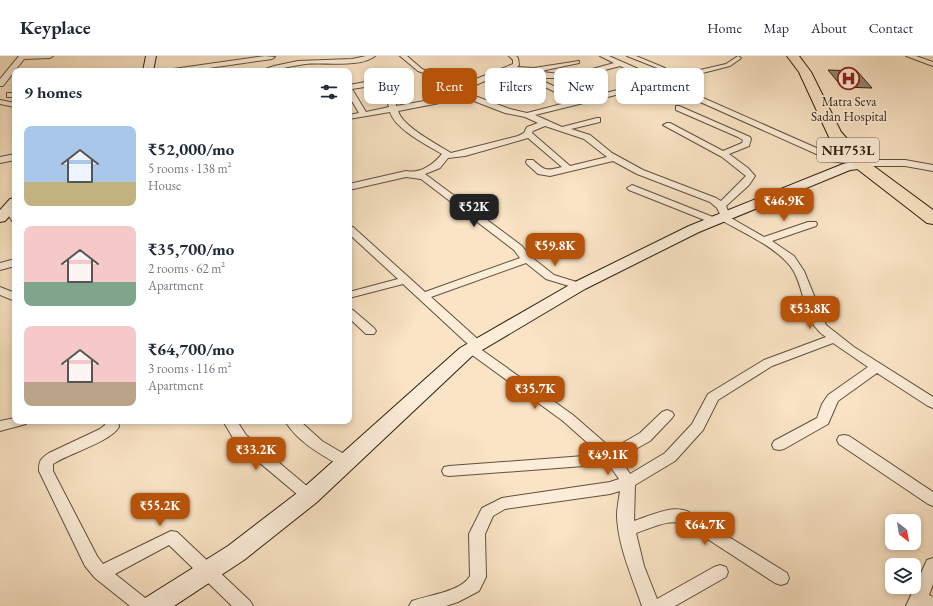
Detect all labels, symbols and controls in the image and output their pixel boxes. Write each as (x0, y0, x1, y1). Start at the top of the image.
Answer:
text: Keyplace (20, 15, 91, 40)
text: Home (707, 19, 742, 37)
text: Map (764, 19, 789, 37)
text: About (811, 19, 847, 37)
text: Contact (869, 19, 913, 37)
hospital icon: Matra Seva Sadan Hospital (836, 66, 862, 92)
chip: Buy (364, 68, 414, 104)
chip: Rent (422, 68, 477, 104)
chip: Filters (485, 68, 546, 104)
chip: New (554, 68, 608, 104)
chip: Apartment (616, 68, 704, 104)
text: 9 homes (24, 81, 82, 103)
icon: filters (318, 81, 340, 103)
place label: Matra Seva Sadan Hospital (811, 93, 887, 125)
text: ₹52,000/mo (148, 138, 234, 160)
road number: NH753L (817, 138, 879, 162)
icon: home (56, 142, 104, 190)
text: 5 rooms · 138 m² (148, 160, 232, 177)
text: House (148, 177, 181, 194)
pin: ₹46.9K (751, 188, 817, 222)
text: ₹46.9K (764, 192, 804, 209)
pin: ₹52K (450, 194, 498, 228)
text: ₹52K (459, 198, 489, 215)
pin: ₹59.8K (522, 233, 588, 267)
text: ₹59.8K (535, 237, 575, 254)
text: ₹35,700/mo (148, 238, 234, 260)
icon: home (56, 242, 104, 290)
text: 2 rooms · 62 m² (148, 260, 225, 277)
text: Apartment (148, 277, 203, 294)
pin: ₹53.8K (777, 296, 843, 330)
text: ₹53.8K (790, 300, 830, 317)
text: ₹64,700/mo (148, 338, 234, 360)
icon: home (56, 342, 104, 390)
text: 3 rooms · 116 m² (148, 360, 232, 377)
pin: ₹35.7K (502, 376, 568, 410)
text: Apartment (148, 377, 203, 394)
text: ₹35.7K (515, 380, 555, 397)
pin: ₹33.2K (223, 437, 289, 471)
text: ₹33.2K (236, 441, 276, 458)
pin: ₹49.1K (575, 442, 641, 476)
text: ₹49.1K (588, 446, 628, 463)
pin: ₹55.2K (127, 493, 193, 527)
text: ₹55.2K (140, 497, 180, 514)
pin: ₹64.7K (672, 512, 738, 546)
north arrow (885, 514, 921, 550)
map controls (885, 514, 921, 594)
text: ₹64.7K (685, 516, 725, 533)
button: layers (885, 558, 921, 594)

